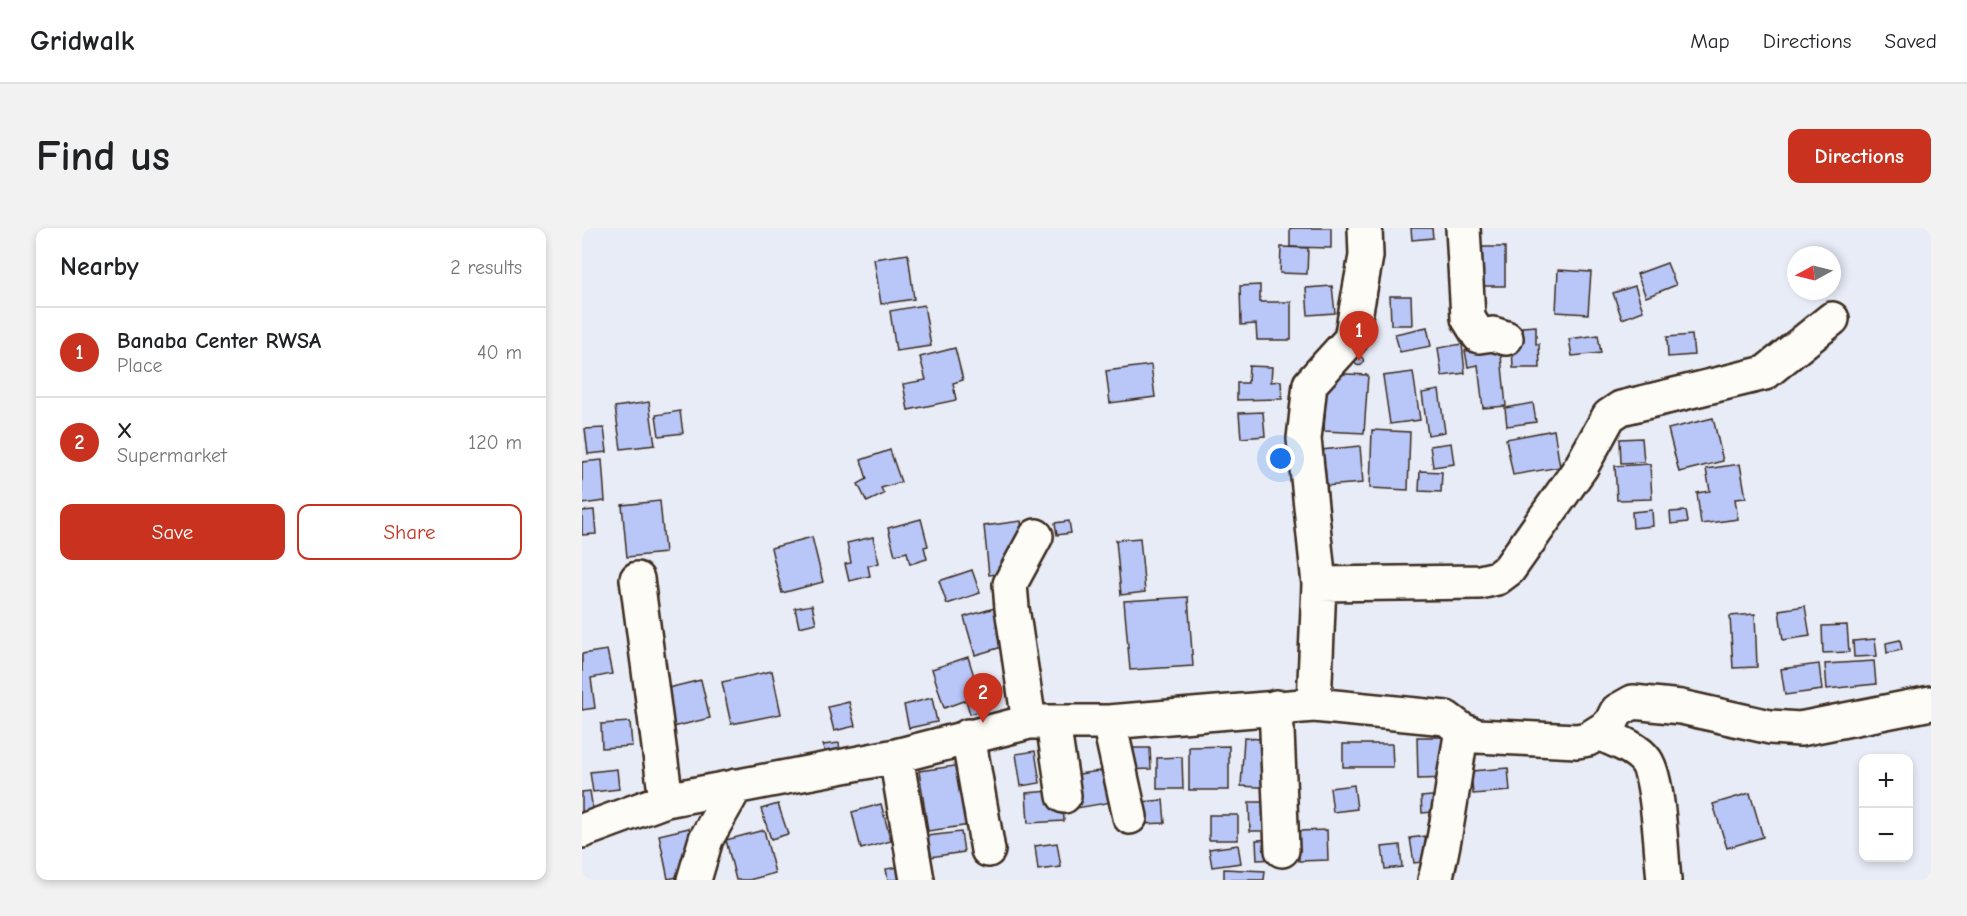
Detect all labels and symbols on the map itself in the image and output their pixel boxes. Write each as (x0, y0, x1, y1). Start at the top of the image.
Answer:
north arrow (1787, 246, 1841, 300)
pin: 1 (1340, 312, 1378, 361)
your location (1266, 444, 1295, 473)
pin: 2 (964, 674, 1002, 723)

